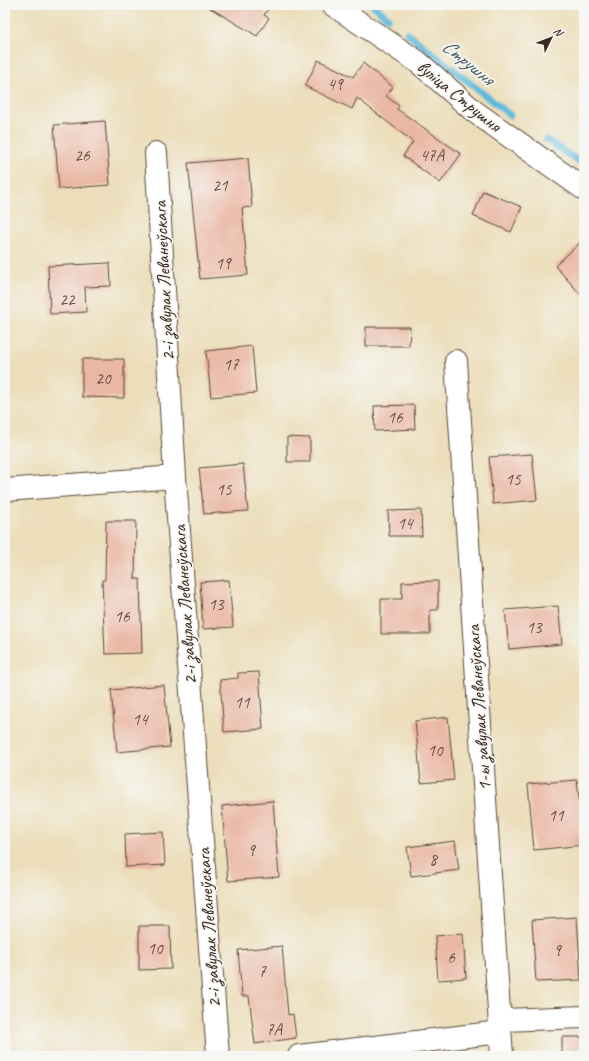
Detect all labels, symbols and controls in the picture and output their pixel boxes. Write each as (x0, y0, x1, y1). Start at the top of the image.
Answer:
north arrow (531, 18, 571, 58)
text: N (551, 24, 567, 40)
water label: Струшня (437, 34, 502, 93)
street label: вуліца Струшня (412, 55, 507, 138)
house number: 49 (327, 74, 344, 95)
house number: 26 (74, 145, 91, 166)
house number: 47А (420, 145, 445, 166)
house number: 21 (212, 175, 229, 196)
street label: 2-і завулак Леванеўскага (148, 199, 180, 361)
house number: 19 (215, 253, 232, 274)
house number: 22 (59, 289, 76, 310)
house number: 17 (223, 354, 240, 375)
house number: 20 (95, 368, 112, 389)
house number: 16 (387, 407, 404, 428)
house number: 15 (505, 469, 522, 490)
house number: 15 (216, 479, 233, 500)
house number: 14 (397, 513, 415, 534)
street label: 2-і завулак Леванеўскага (167, 523, 203, 685)
house number: 13 (208, 594, 225, 615)
house number: 16 (114, 606, 131, 627)
house number: 13 (526, 617, 543, 638)
street label: 1-ы завулак Леванеўскага (461, 623, 497, 792)
house number: 11 (234, 692, 251, 713)
house number: 14 (132, 709, 150, 730)
house number: 10 (427, 740, 444, 761)
house number: 11 (548, 805, 565, 826)
house number: 9 (247, 840, 256, 861)
street label: 2-і завулак Леванеўскага (191, 846, 227, 1008)
house number: 8 (429, 849, 439, 870)
house number: 10 (147, 938, 164, 959)
house number: 9 (553, 940, 562, 961)
house number: 6 (447, 947, 456, 968)
house number: 7 (258, 961, 267, 982)
house number: 7А (266, 1019, 284, 1040)

